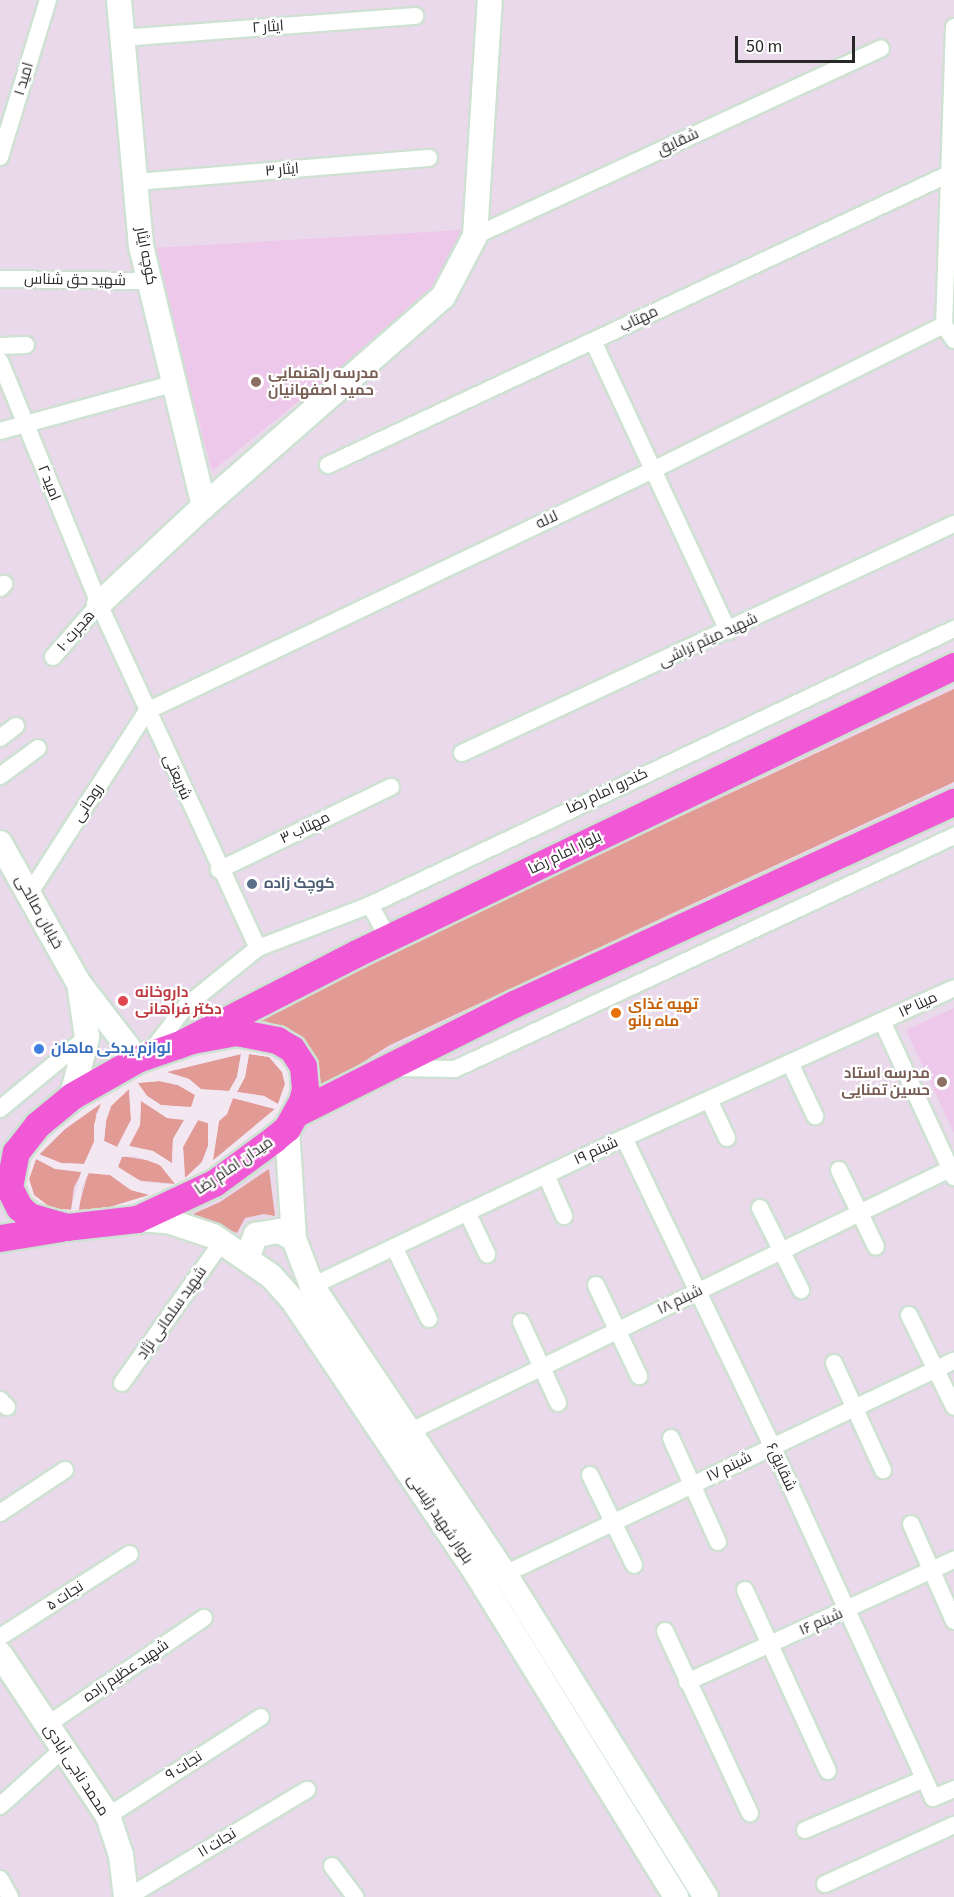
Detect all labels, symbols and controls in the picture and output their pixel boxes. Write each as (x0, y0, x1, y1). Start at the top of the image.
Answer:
street label: ایثار ۲ (252, 17, 284, 37)
scale bar (738, 24, 858, 62)
text: 50 m (746, 34, 782, 59)
street label: امید ۱ (10, 60, 38, 98)
street label: شقایق (654, 125, 702, 159)
street label: ایثار ۳ (264, 160, 300, 180)
street label: کوچه ایثار (132, 225, 160, 287)
street label: شهید حق شناس (24, 270, 126, 290)
street label: مهتاب (617, 302, 661, 336)
place label: مدرسه راهنمایی حمید اصفهانیان (268, 364, 379, 399)
marker: مدرسه راهنمایی حمید اصفهانیان (249, 375, 263, 389)
street label: امید ۲ (34, 462, 64, 504)
street label: لاله (533, 507, 561, 533)
street label: هجرت ۱۰ (53, 607, 99, 655)
street label: شهید میثم تراشی (656, 609, 760, 671)
street label: شریعتی (159, 751, 195, 803)
street label: کندرو امام رضا (563, 764, 651, 818)
street label: روحانی (69, 780, 107, 826)
street label: مهتاب ۳ (277, 808, 333, 848)
street label: بلوار امام رضا (525, 828, 605, 878)
street label: خیابان صالحی (11, 872, 67, 952)
place label: کوچک زاده (264, 875, 335, 893)
marker: کوچک زاده (245, 877, 259, 891)
place label: داروخانه دکتر فراهانی (135, 983, 222, 1018)
street label: مینا ۱۴ (896, 988, 940, 1022)
marker: داروخانه دکتر فراهانی (116, 994, 130, 1008)
place label: تهیه غذای ماه بانو (628, 995, 698, 1030)
marker: تهیه غذای ماه بانو (609, 1006, 623, 1020)
place label: لوازم یدکی ماهان (51, 1040, 171, 1058)
marker: لوازم یدکی ماهان (32, 1042, 46, 1056)
place label: مدرسه استاد حسین تمنایی (841, 1064, 930, 1099)
marker: مدرسه استاد حسین تمنایی (935, 1075, 949, 1089)
street label: میدان امام رضا (192, 1133, 276, 1199)
street label: شبنم ۱۹ (571, 1133, 621, 1169)
street label: شهید سلمانی نژاد (133, 1263, 211, 1363)
street label: شبنم ۱۸ (654, 1281, 706, 1319)
street label: شقایق۶ (762, 1440, 800, 1494)
street label: شبنم ۱۷ (703, 1448, 755, 1486)
street label: بلوار شهید رئیسی (403, 1471, 477, 1567)
street label: نجات ۵ (43, 1577, 87, 1615)
street label: شبنم ۱۶ (796, 1604, 846, 1640)
street label: شهید عظیم زاده (80, 1636, 172, 1706)
street label: محمد ناجی آبادی (40, 1721, 112, 1819)
street label: نجات ۹ (162, 1748, 206, 1784)
street label: نجات ۱۱ (195, 1825, 239, 1861)

